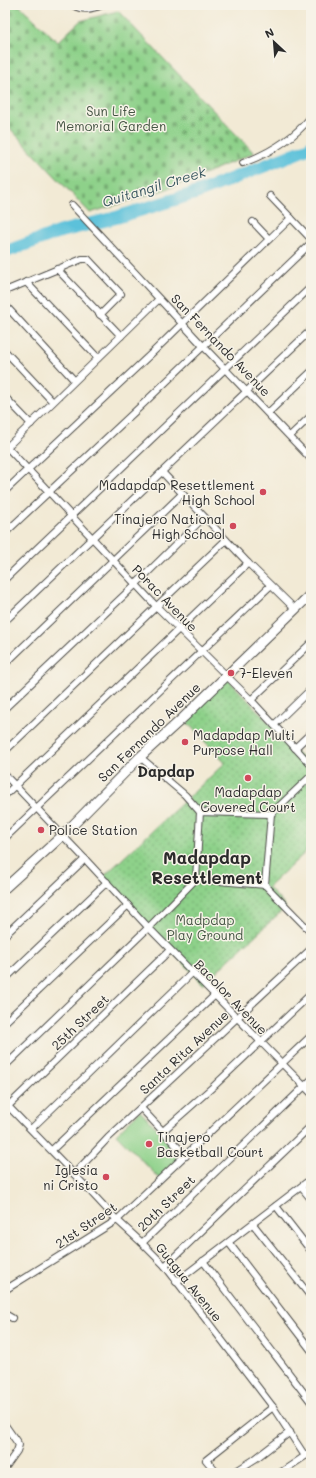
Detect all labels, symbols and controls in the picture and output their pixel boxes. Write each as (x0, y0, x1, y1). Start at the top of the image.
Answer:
north arrow (254, 22, 294, 62)
text: N (262, 24, 276, 41)
park label: Sun Life Memorial Garden (56, 102, 166, 134)
water label: Quitangil Creek (100, 162, 209, 211)
street label: San Fernando Avenue (168, 290, 275, 400)
place label: Madapdap Resettlement High School (99, 476, 255, 508)
marker: Madapdap Resettlement High School (258, 487, 268, 497)
place label: Tinajero National High School (114, 510, 225, 542)
marker: Tinajero National High School (228, 521, 238, 531)
street label: Porac Avenue (129, 560, 202, 635)
place label: 7-Eleven (239, 664, 293, 681)
marker: 7-Eleven (226, 668, 236, 678)
street label: San Fernando Avenue (94, 678, 204, 785)
place label: Madapdap Multi Purpose Hall (193, 726, 295, 758)
marker: Madapdap Multi Purpose Hall (180, 737, 190, 747)
district label: Dapdap (137, 761, 195, 781)
marker: Madapdap Covered Court (243, 773, 253, 783)
place label: Madapdap Covered Court (200, 783, 296, 815)
place label: Police Station (49, 821, 138, 838)
marker: Police Station (36, 825, 46, 835)
district label: Madapdap Resettlement (151, 846, 263, 888)
park label: Madpdap Play Ground (167, 911, 243, 943)
street label: Bacolor Avenue (191, 955, 272, 1038)
street label: 25th Street (47, 990, 112, 1053)
street label: Santa Rita Avenue (135, 1006, 232, 1097)
place label: Tinajero Basketball Court (157, 1128, 264, 1160)
marker: Tinajero Basketball Court (144, 1139, 154, 1149)
place label: Iglesia ni Cristo (43, 1161, 98, 1193)
street label: 20th Street (133, 1171, 198, 1234)
marker: Iglesia ni Cristo (101, 1172, 111, 1182)
street label: 21st Street (52, 1198, 120, 1251)
street label: Guagua Avenue (152, 1239, 226, 1325)

